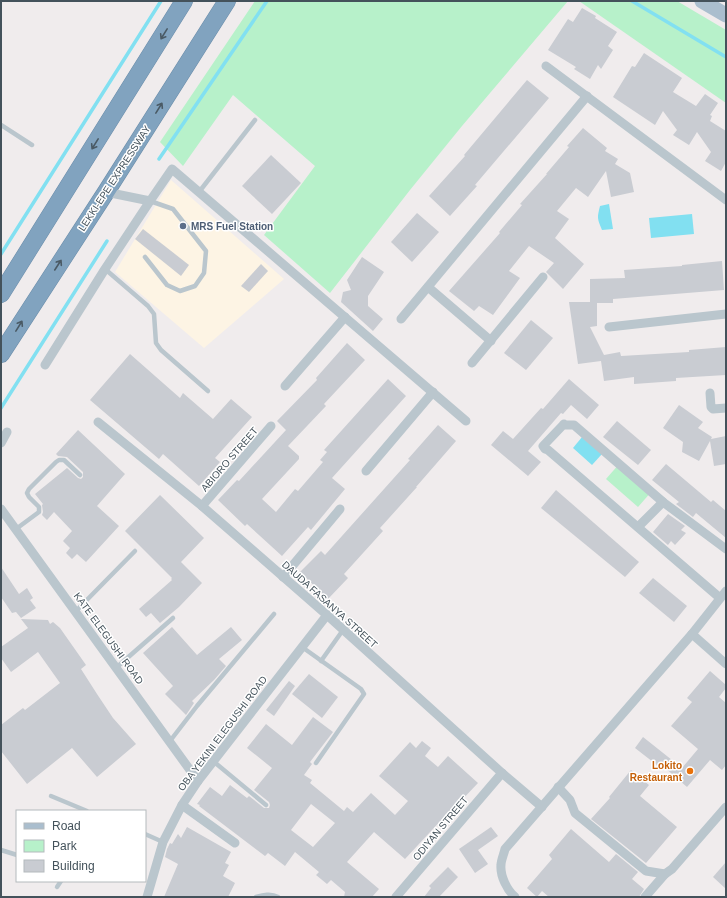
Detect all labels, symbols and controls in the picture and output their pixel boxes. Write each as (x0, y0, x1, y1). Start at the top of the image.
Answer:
one-way arrow (159, 28, 167, 40)
one-way arrow (155, 102, 163, 114)
street label: LEKKI-EPE EXPRESSWAY (76, 123, 153, 233)
one-way arrow (90, 138, 98, 150)
marker: MRS Fuel Station (178, 221, 188, 231)
place label: MRS Fuel Station (191, 221, 273, 232)
one-way arrow (54, 260, 62, 271)
one-way arrow (15, 321, 23, 332)
street label: ABIORO STREET (199, 425, 260, 494)
street label: DAUDA FASANYA STREET (280, 559, 380, 650)
street label: KATE ELEGUSHI ROAD (72, 590, 145, 686)
street label: OBA YEKINI ELEGUSHI ROAD (176, 674, 269, 793)
place label: Lokito Restaurant (630, 760, 683, 783)
marker: Lokito Restaurant (685, 766, 695, 776)
street label: ODIYAN STREET (411, 794, 470, 862)
legend (16, 810, 146, 882)
text: Road (52, 819, 81, 833)
text: Park (52, 839, 78, 853)
text: Building (52, 859, 95, 873)

